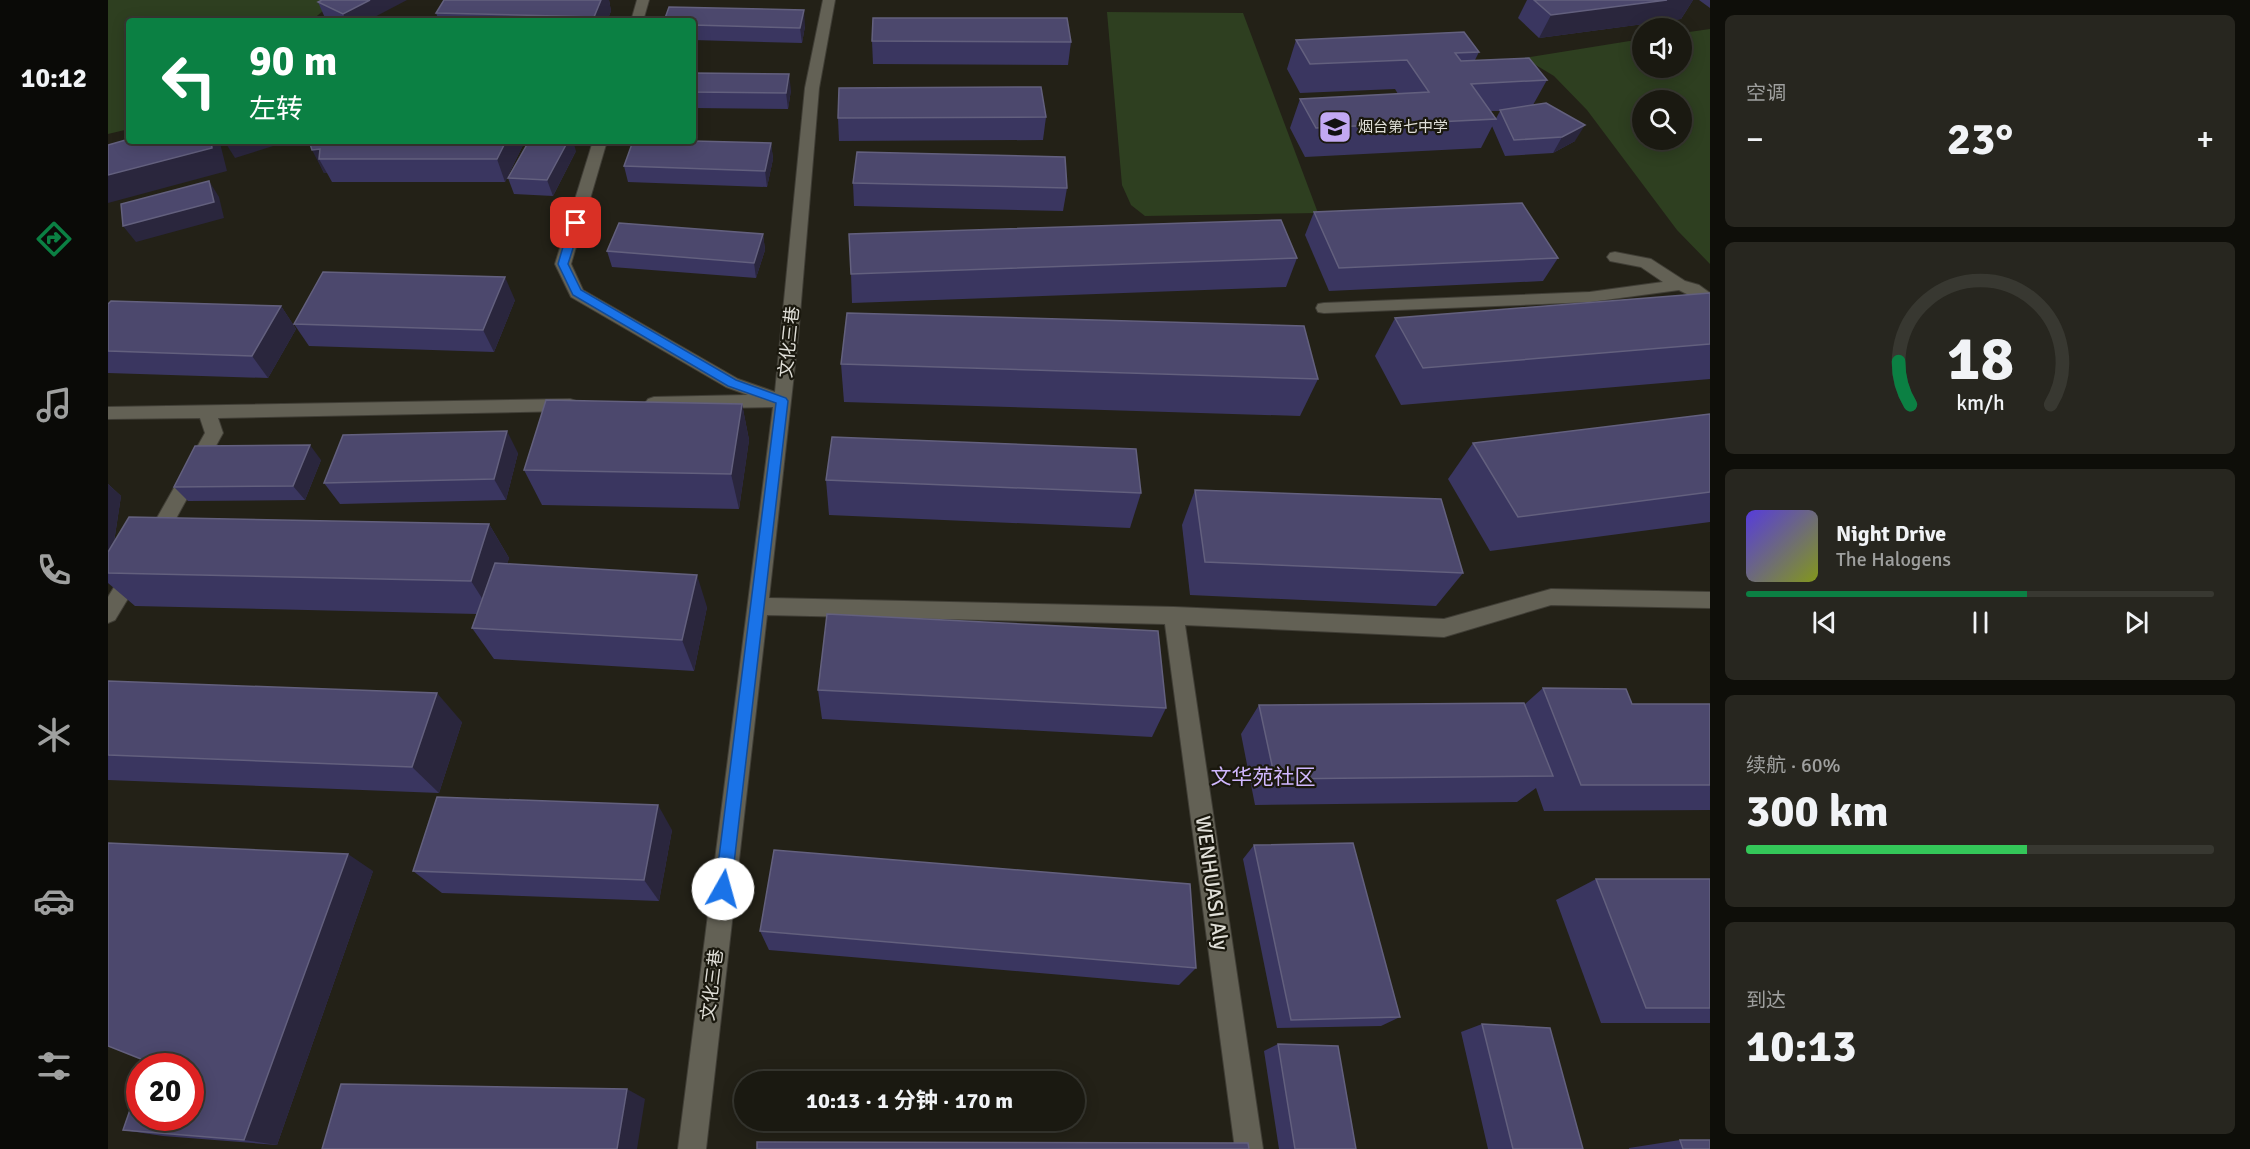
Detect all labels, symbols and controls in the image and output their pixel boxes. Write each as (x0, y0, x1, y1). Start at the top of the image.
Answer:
map controls (1632, 18, 1692, 150)
button: sound (1632, 18, 1692, 78)
text: 90 m (249, 36, 338, 87)
icon: left (150, 42, 228, 120)
text: 10:12 (21, 62, 87, 95)
text: 空调 (1746, 81, 1786, 106)
button: search (1632, 90, 1692, 150)
text: 左转 (249, 93, 303, 126)
school or university icon: 烟台第七中学 (1317, 109, 1353, 145)
text: 23° (1947, 112, 2013, 167)
place label: 烟台第七中学 (1358, 118, 1448, 136)
text: − (1746, 119, 1764, 160)
text: + (2196, 119, 2214, 160)
pin (550, 197, 601, 248)
icon: arrive (559, 206, 592, 239)
icon: directions (33, 218, 75, 260)
street label: 文化三巷 (774, 305, 804, 379)
text: 18 (1946, 320, 2014, 397)
icon: music (33, 384, 75, 426)
text: km/h (1956, 390, 2004, 416)
text: Night Drive (1836, 520, 1946, 547)
text: The Halogens (1836, 547, 1951, 572)
icon: phone (33, 549, 75, 591)
icon: previous (1808, 606, 1841, 639)
icon: pause (1964, 606, 1997, 639)
icon: next (2120, 606, 2153, 639)
icon: climate (33, 714, 75, 756)
text: 续航 · 60% (1746, 753, 1841, 778)
district label: 文华苑社区 (1211, 764, 1316, 790)
text: 300 km (1746, 784, 1889, 839)
street label: WENHUASI Aly (1190, 814, 1234, 952)
position arrow (691, 857, 755, 921)
icon: car (33, 880, 75, 922)
street label: 文化三巷 (697, 948, 727, 1022)
text: 到达 (1746, 988, 1786, 1013)
text: 10:13 (1746, 1019, 1856, 1074)
icon: filters (33, 1045, 75, 1087)
speed limit sign: 20 (126, 1053, 204, 1131)
text: 10:13 · 1 分钟 · 170 m (806, 1087, 1013, 1114)

